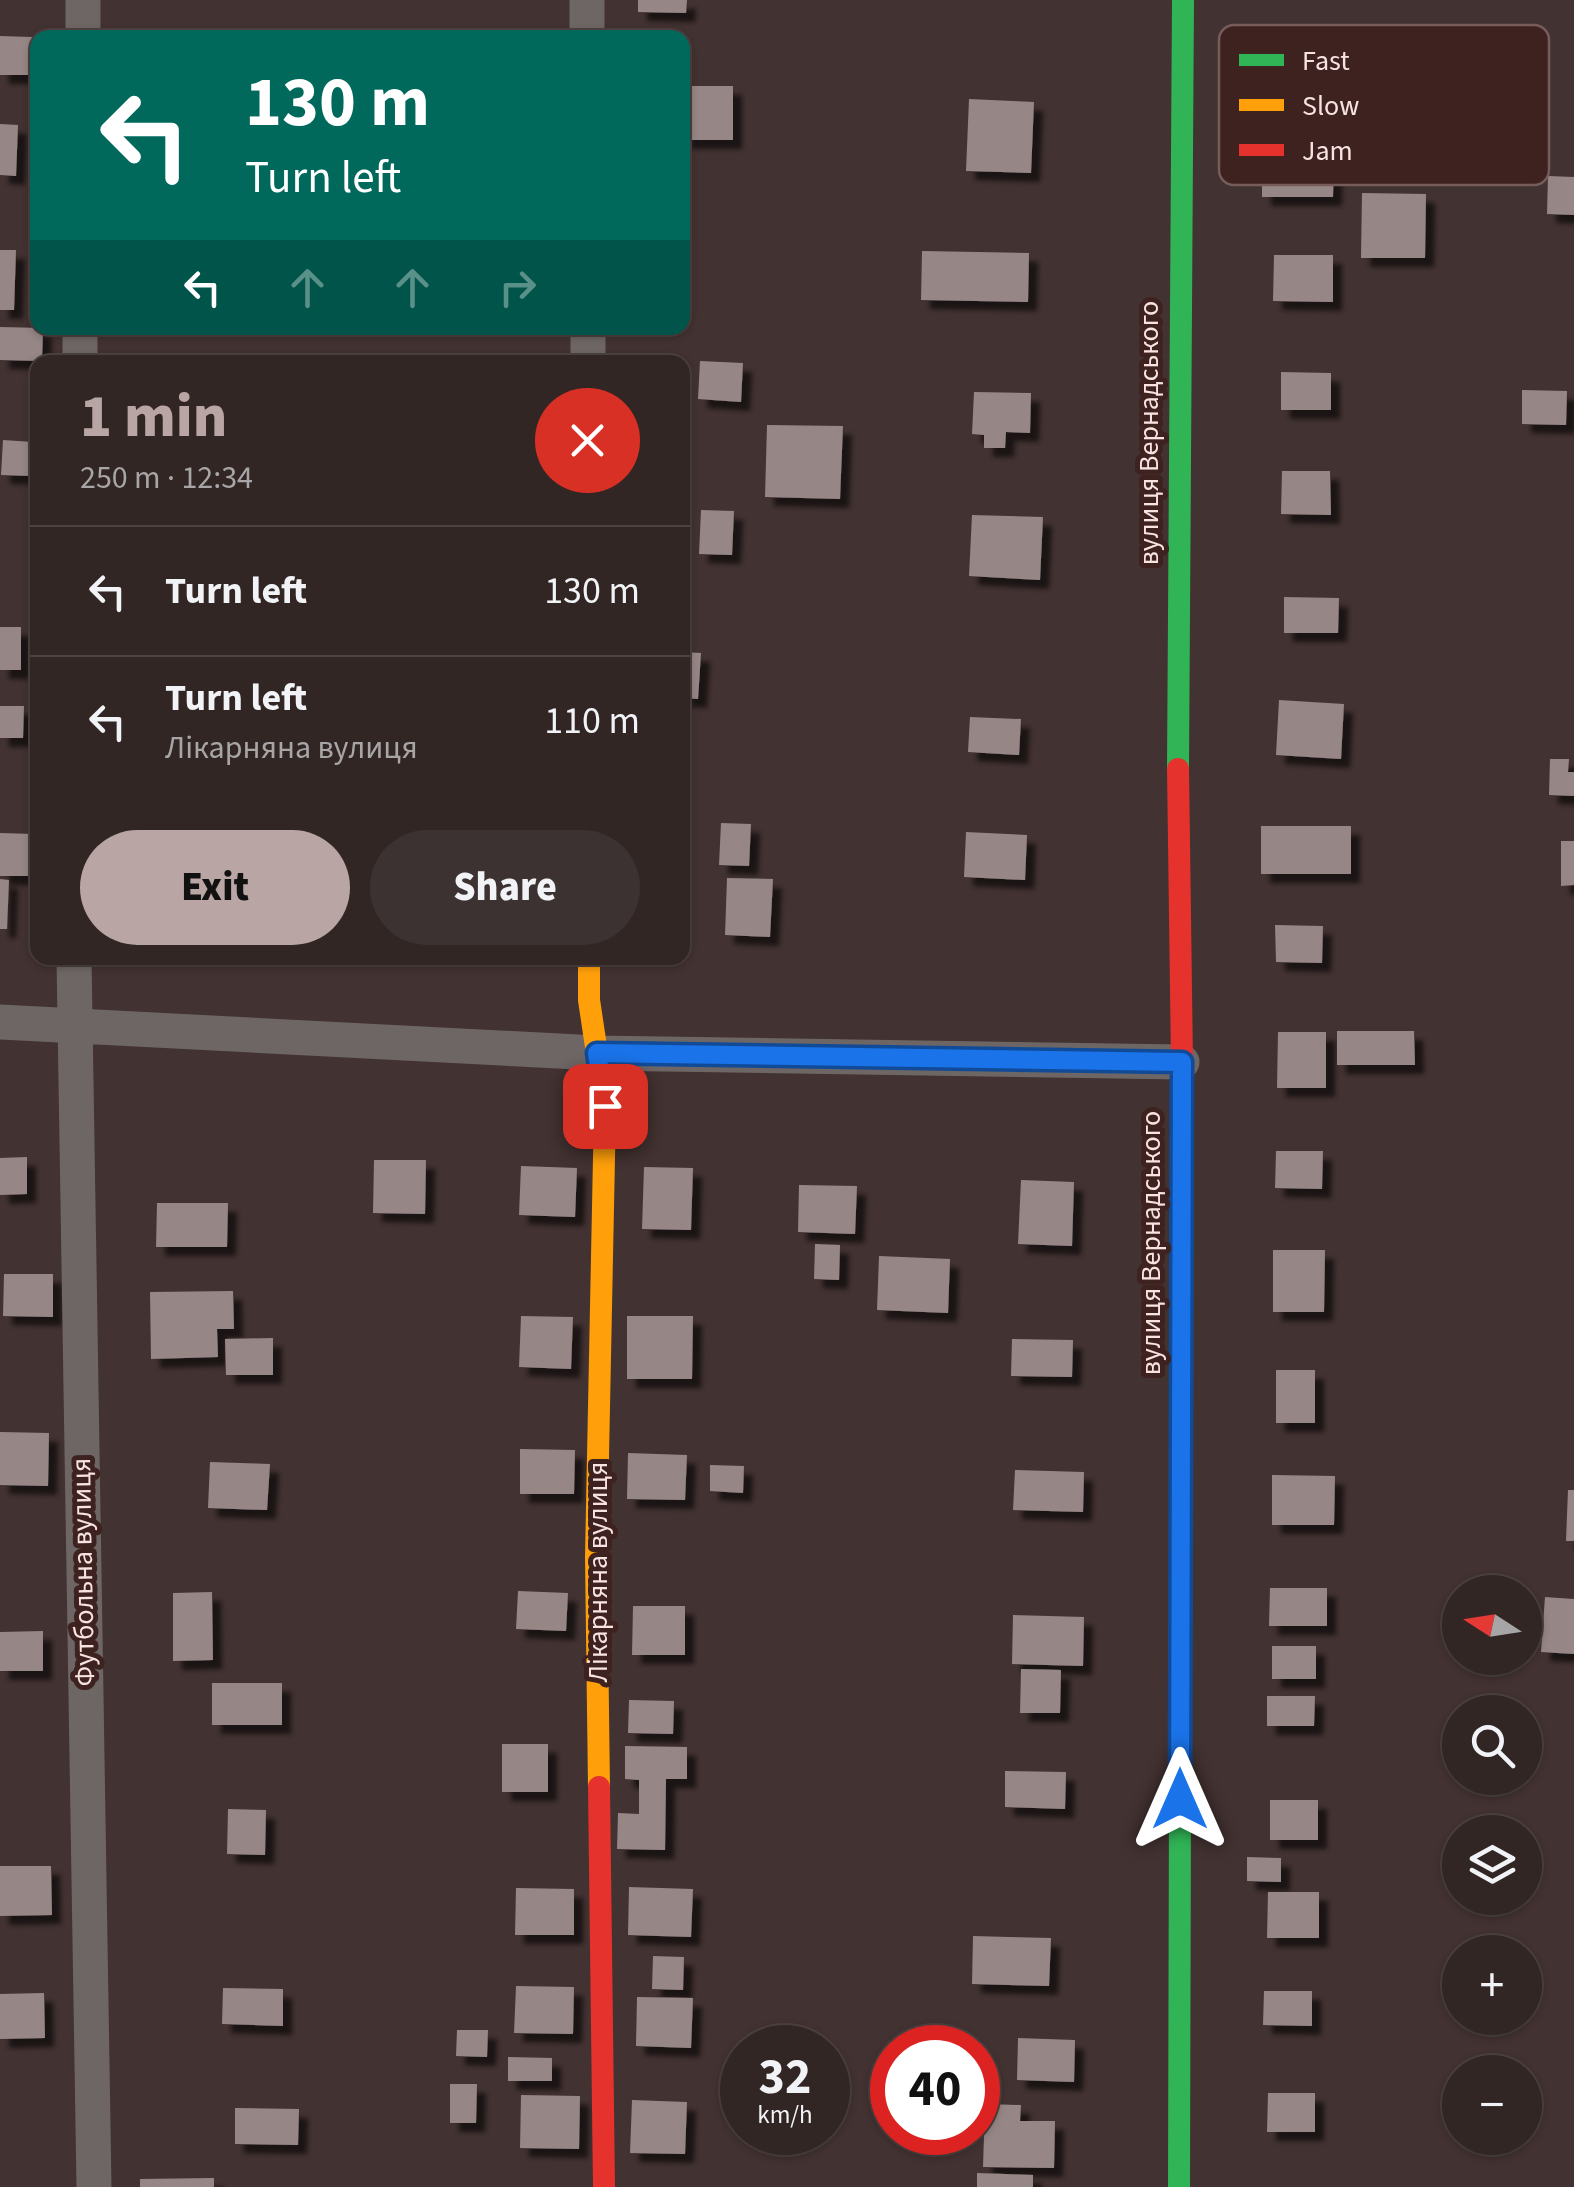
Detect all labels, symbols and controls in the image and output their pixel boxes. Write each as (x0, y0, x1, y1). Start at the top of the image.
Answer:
legend (1219, 25, 1549, 185)
text: Fast (1302, 41, 1350, 81)
text: 130 m (245, 53, 430, 153)
icon: left (80, 70, 210, 200)
text: Slow (1302, 86, 1359, 126)
text: Jam (1302, 131, 1353, 171)
text: Turn left (245, 146, 401, 210)
icon: left (175, 260, 230, 315)
icon: ahead (280, 260, 335, 315)
icon: ahead (385, 260, 440, 315)
icon: right (490, 260, 545, 315)
street label: вулиця Вернадського (1129, 301, 1169, 565)
text: 1 min (80, 375, 227, 460)
button: close (535, 388, 640, 493)
text: 250 m · 12:34 (80, 455, 253, 501)
icon: left (80, 564, 135, 619)
text: Turn left (165, 564, 307, 618)
text: 130 m (544, 564, 640, 618)
text: Turn left (165, 671, 307, 725)
icon: left (80, 694, 135, 749)
text: 110 m (544, 694, 640, 748)
text: Лікарняна вулиця (165, 725, 418, 771)
button: Exit (80, 830, 350, 945)
button: Share (370, 830, 640, 945)
pin (563, 1064, 648, 1149)
icon: arrive (578, 1079, 633, 1134)
street label: вулиця Вернадського (1131, 1111, 1171, 1375)
street label: Футбольна вулиця (61, 1457, 105, 1687)
street label: Лікарняна вулиця (578, 1461, 618, 1683)
north arrow (1442, 1575, 1542, 1675)
map controls (1442, 1575, 1542, 2155)
button: search (1442, 1695, 1542, 1795)
position arrow (1128, 1747, 1232, 1851)
button: layers (1442, 1815, 1542, 1915)
button: + (1442, 1935, 1542, 2035)
speed limit sign: 40 (870, 2025, 1000, 2155)
text: 32 (759, 2042, 811, 2113)
button: − (1442, 2055, 1542, 2155)
text: km/h (757, 2097, 813, 2133)

